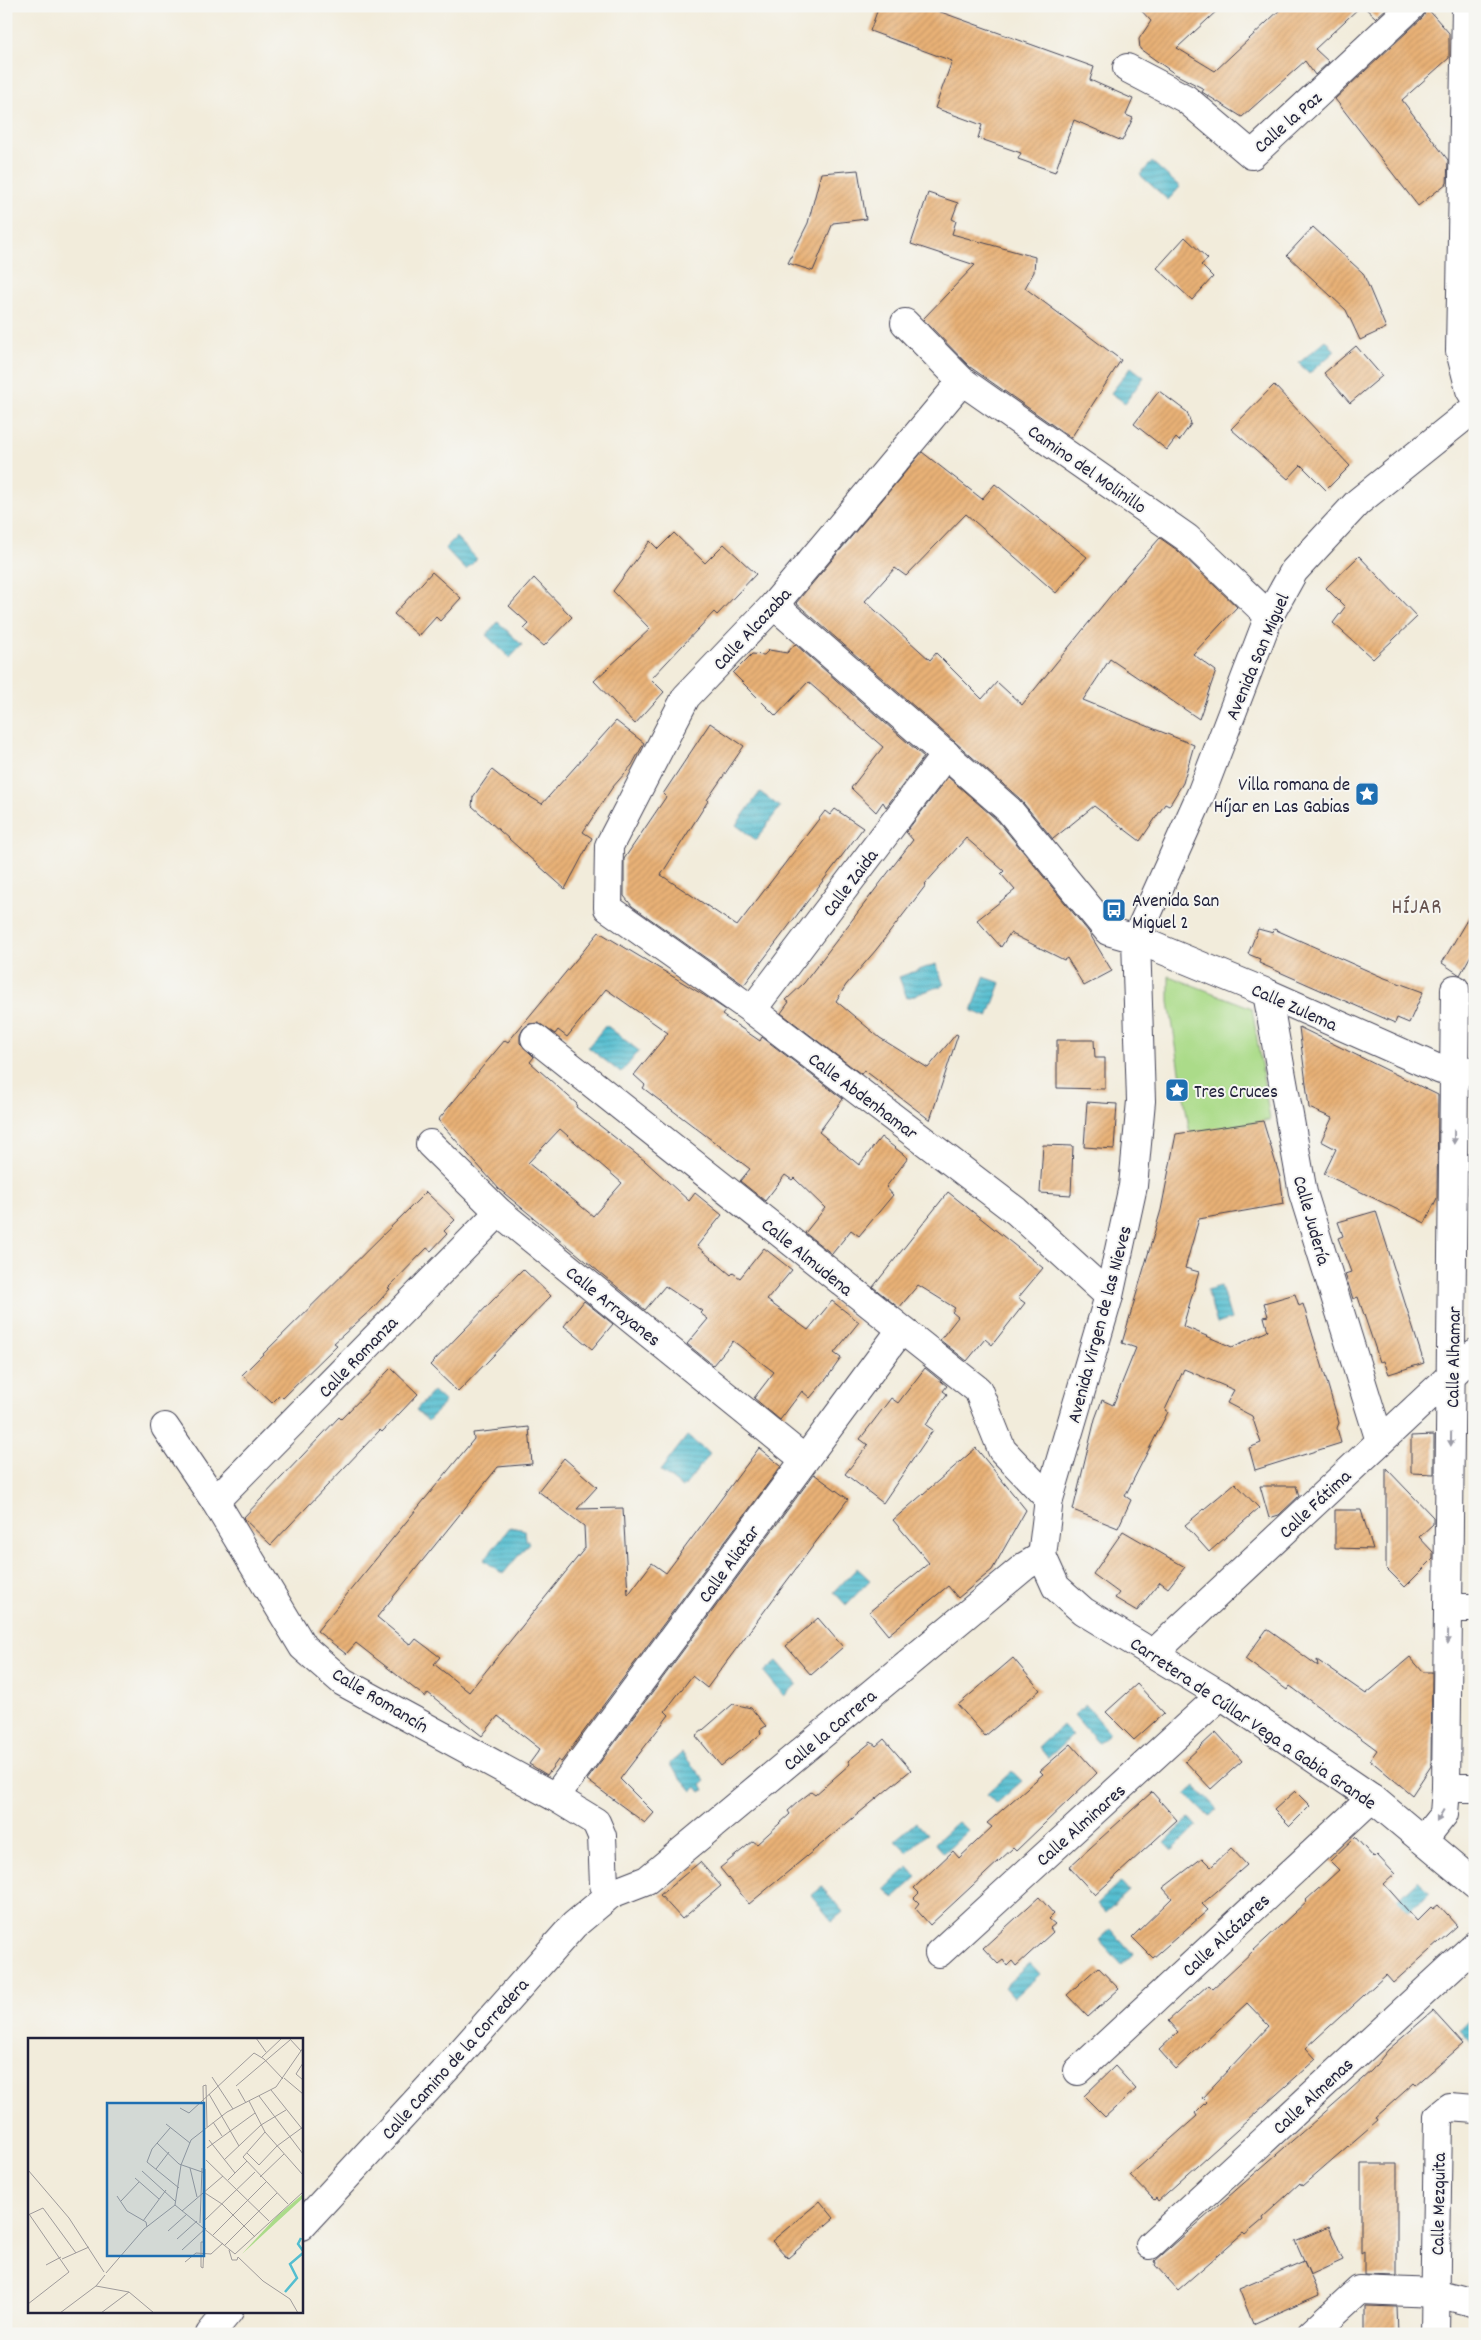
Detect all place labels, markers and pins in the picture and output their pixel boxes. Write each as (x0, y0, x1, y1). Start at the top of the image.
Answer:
place label: Villa romana de Híjar en Las Gabias (1214, 773, 1350, 822)
place icon: Villa romana de Híjar en Las Gabias (1354, 781, 1380, 807)
place label: Avenida San Miguel 2 (1132, 889, 1219, 938)
bus stop icon: Avenida San Miguel 2 (1101, 897, 1127, 923)
place icon: Tres Cruces (1164, 1077, 1190, 1103)
place label: Tres Cruces (1194, 1080, 1278, 1107)

